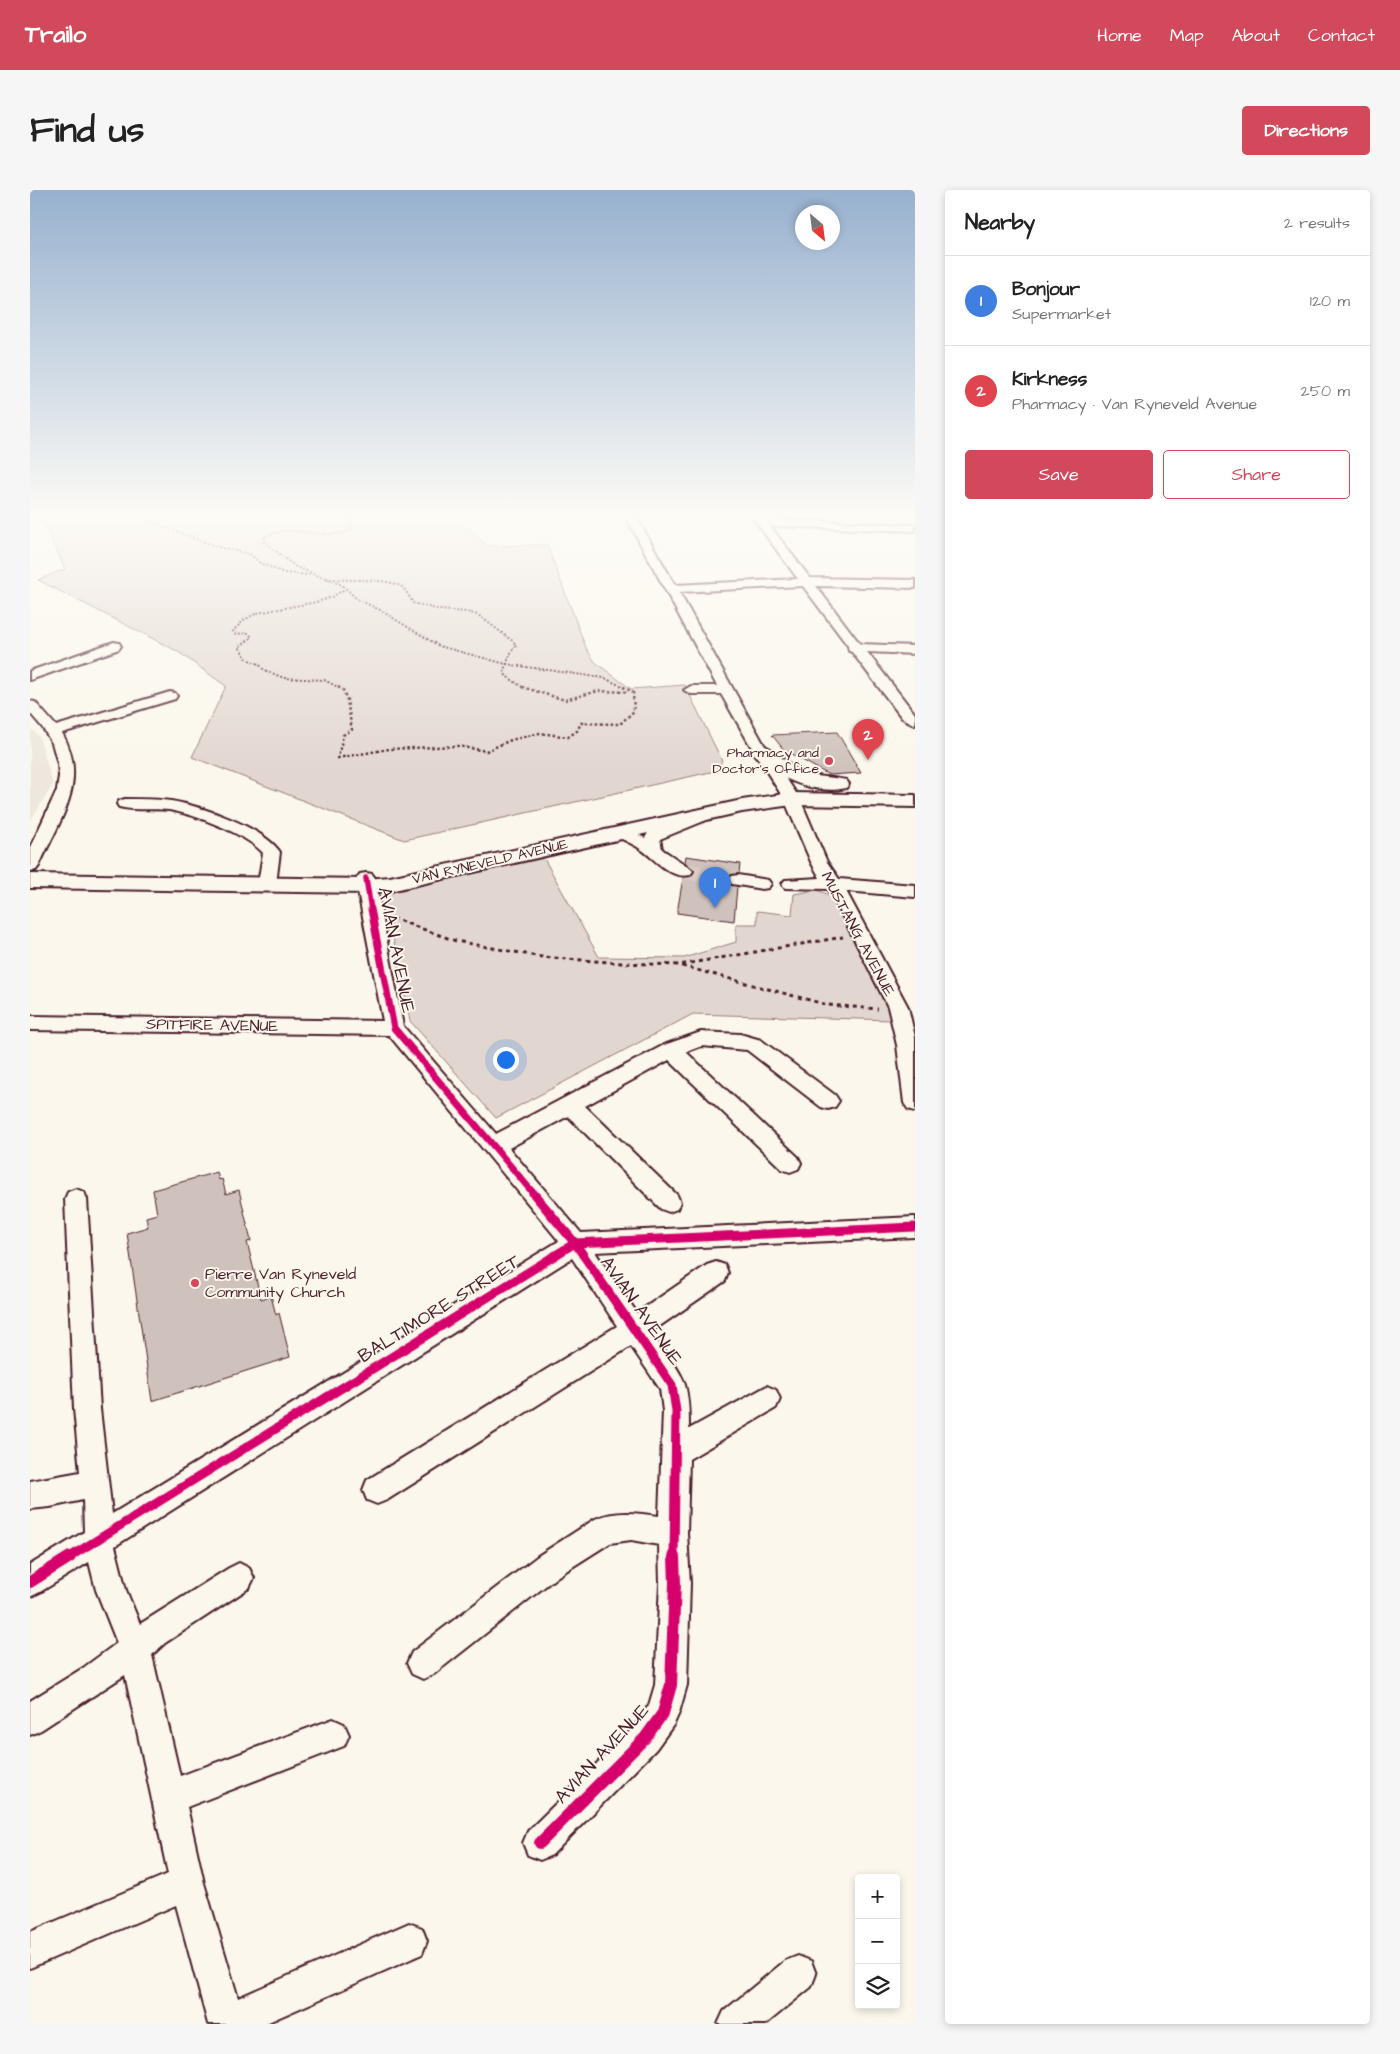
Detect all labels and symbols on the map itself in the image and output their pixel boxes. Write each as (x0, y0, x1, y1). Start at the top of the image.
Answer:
north arrow (795, 205, 840, 250)
pin: 2 (852, 719, 884, 760)
place label: Pharmacy and Doctor's Office (712, 743, 819, 779)
marker: Pharmacy and Doctor's Office (823, 755, 835, 767)
street label: VAN RYNEVELD AVENUE (410, 834, 570, 890)
pin: 1 (699, 867, 731, 908)
street label: MUSTANG AVENUE (816, 868, 900, 1001)
street label: AVIAN AVENUE (371, 885, 421, 1015)
street label: SPITFIRE AVENUE (146, 1013, 279, 1037)
your location (493, 1047, 519, 1073)
street label: BALTIMORE STREET (353, 1248, 525, 1370)
street label: AVIAN AVENUE (593, 1251, 689, 1371)
place label: Pierre Van Ryneveld Community Church (205, 1263, 356, 1304)
marker: Pierre Van Ryneveld Community Church (189, 1277, 201, 1289)
street label: AVIAN AVENUE (549, 1698, 655, 1810)

